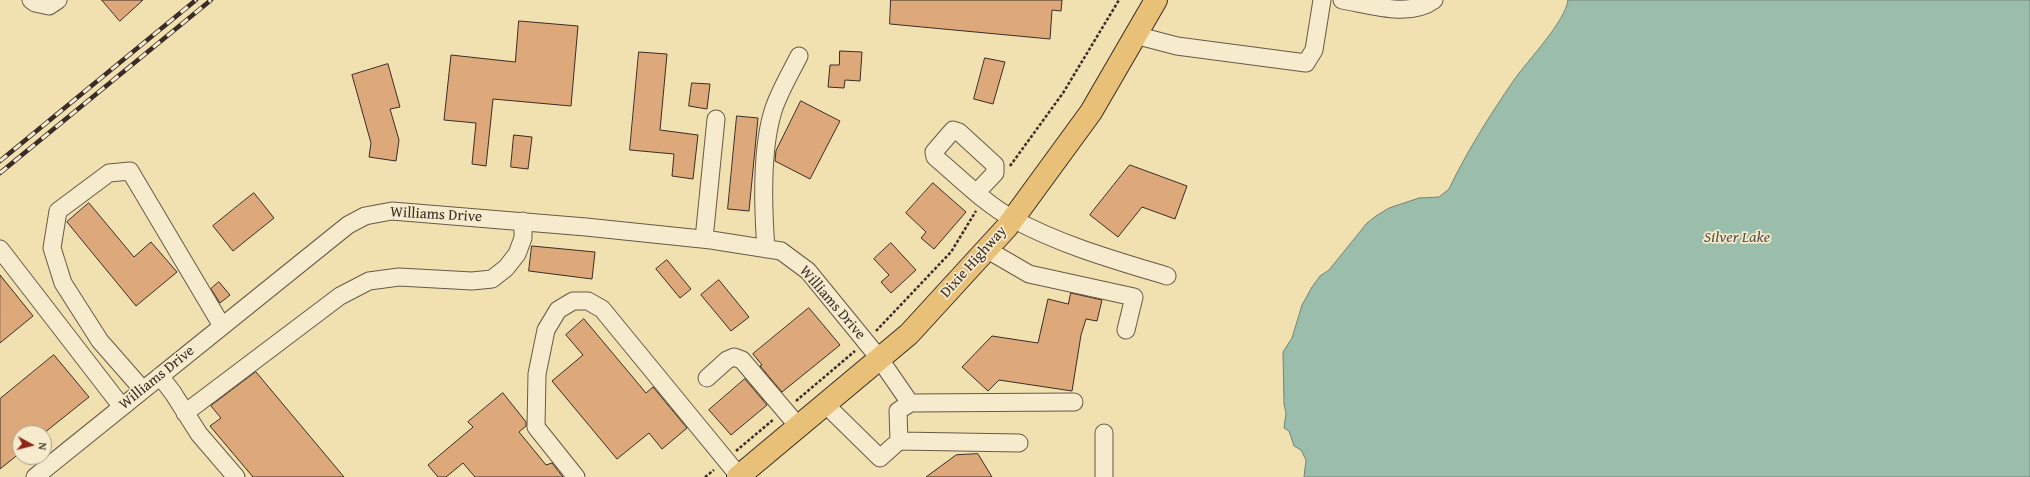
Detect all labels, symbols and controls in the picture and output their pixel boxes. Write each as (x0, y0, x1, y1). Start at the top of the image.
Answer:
street label: Williams Drive (390, 204, 482, 226)
street label: Dixie Highway (937, 222, 1011, 302)
water label: Silver Lake (1704, 228, 1770, 248)
street label: Williams Drive (795, 262, 869, 344)
street label: Williams Drive (116, 342, 198, 414)
north arrow (12, 425, 52, 465)
text: N (35, 442, 51, 451)

